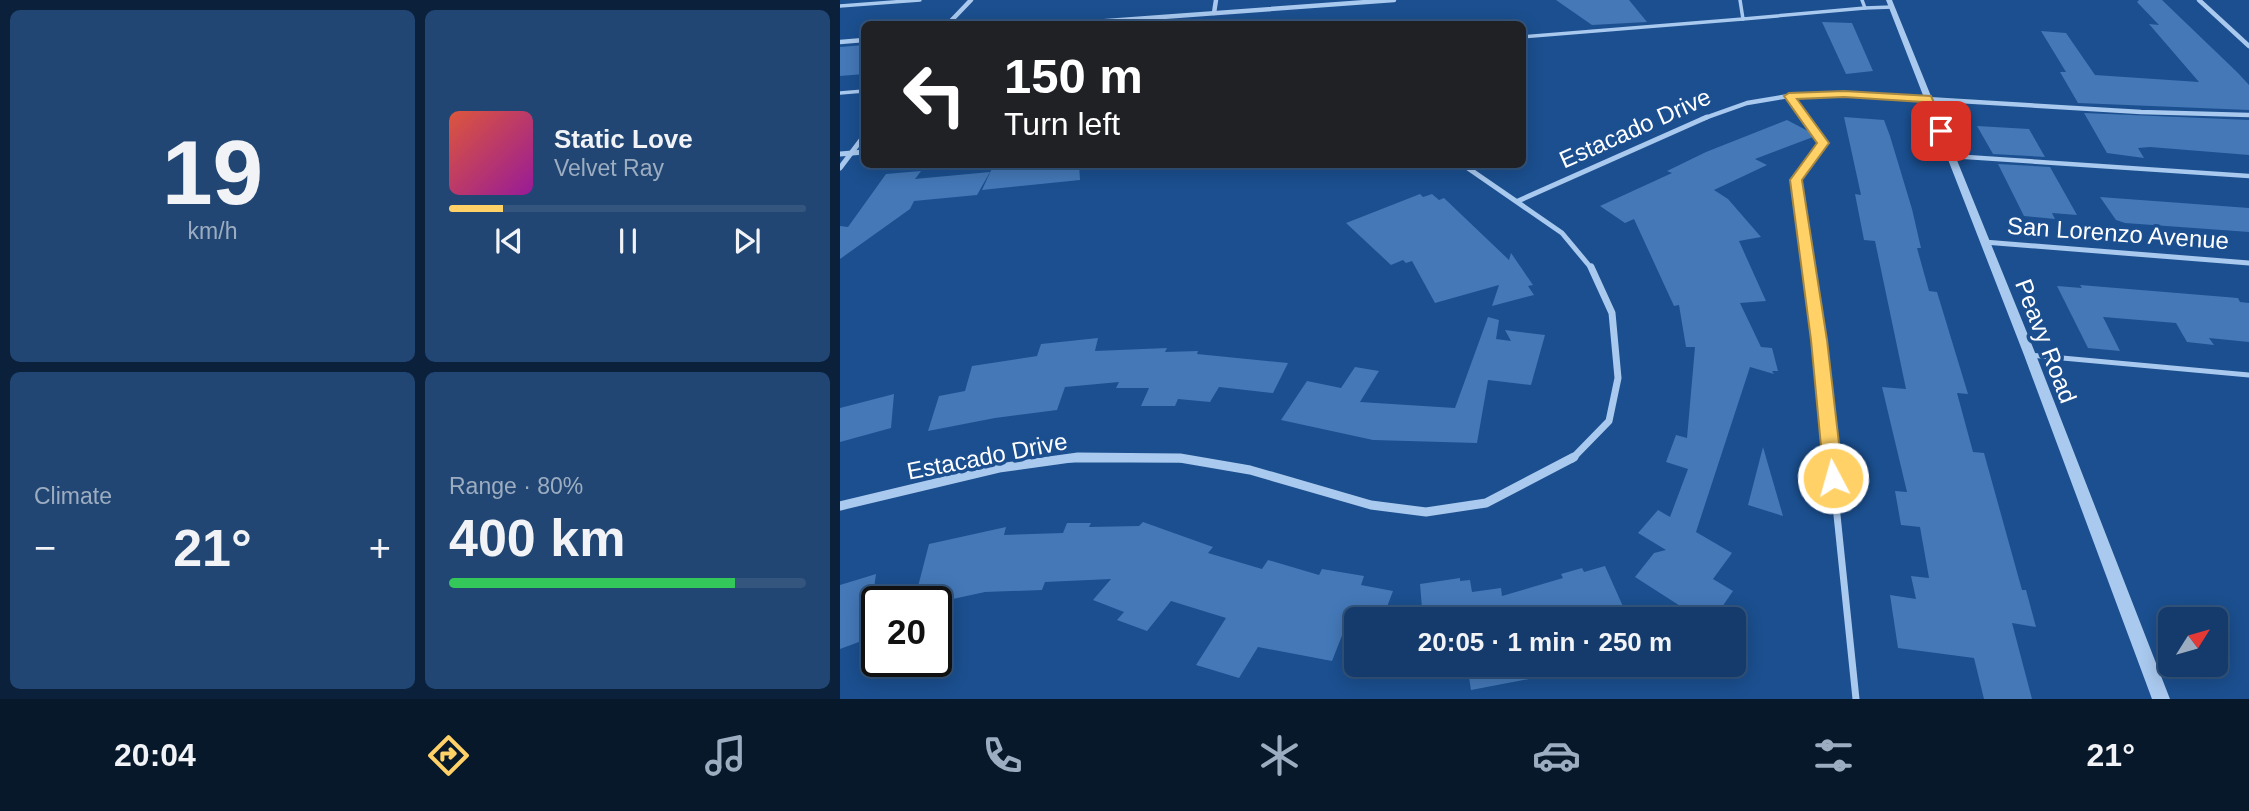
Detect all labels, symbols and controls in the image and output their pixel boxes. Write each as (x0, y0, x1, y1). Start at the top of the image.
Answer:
icon: left (889, 49, 980, 140)
text: 150 m (1004, 49, 1143, 103)
street label: Estacado Drive (1555, 83, 1715, 173)
pin (1911, 101, 1971, 161)
text: Turn left (1004, 106, 1120, 142)
icon: arrive (1922, 112, 1960, 150)
text: 19 (162, 122, 263, 223)
text: Static Love (554, 124, 693, 154)
text: Velvet Ray (554, 155, 664, 181)
street label: San Lorenzo Avenue (2006, 212, 2230, 254)
text: km/h (188, 218, 237, 244)
icon: previous (490, 222, 528, 260)
icon: pause (609, 222, 647, 260)
icon: next (728, 222, 766, 260)
street label: Peavy Road (2010, 275, 2082, 407)
street label: Estacado Drive (905, 427, 1069, 485)
position arrow (1796, 441, 1870, 515)
text: Range · 80% (449, 473, 583, 499)
text: Climate (34, 483, 112, 509)
text: 400 km (449, 509, 625, 567)
text: 21° (173, 519, 252, 577)
text: − (34, 527, 56, 569)
text: + (369, 527, 391, 569)
speed limit sign: 20 (861, 586, 952, 677)
north arrow (2158, 607, 2228, 677)
map controls (2158, 607, 2228, 677)
text: 20:05 · 1 min · 250 m (1418, 627, 1672, 657)
icon: directions (424, 731, 473, 780)
icon: music (701, 731, 750, 780)
icon: phone (978, 731, 1027, 780)
icon: climate (1255, 731, 1304, 780)
icon: car (1532, 731, 1581, 780)
icon: filters (1809, 731, 1858, 780)
text: 20:04 (114, 737, 196, 773)
text: 21° (2087, 737, 2135, 773)

